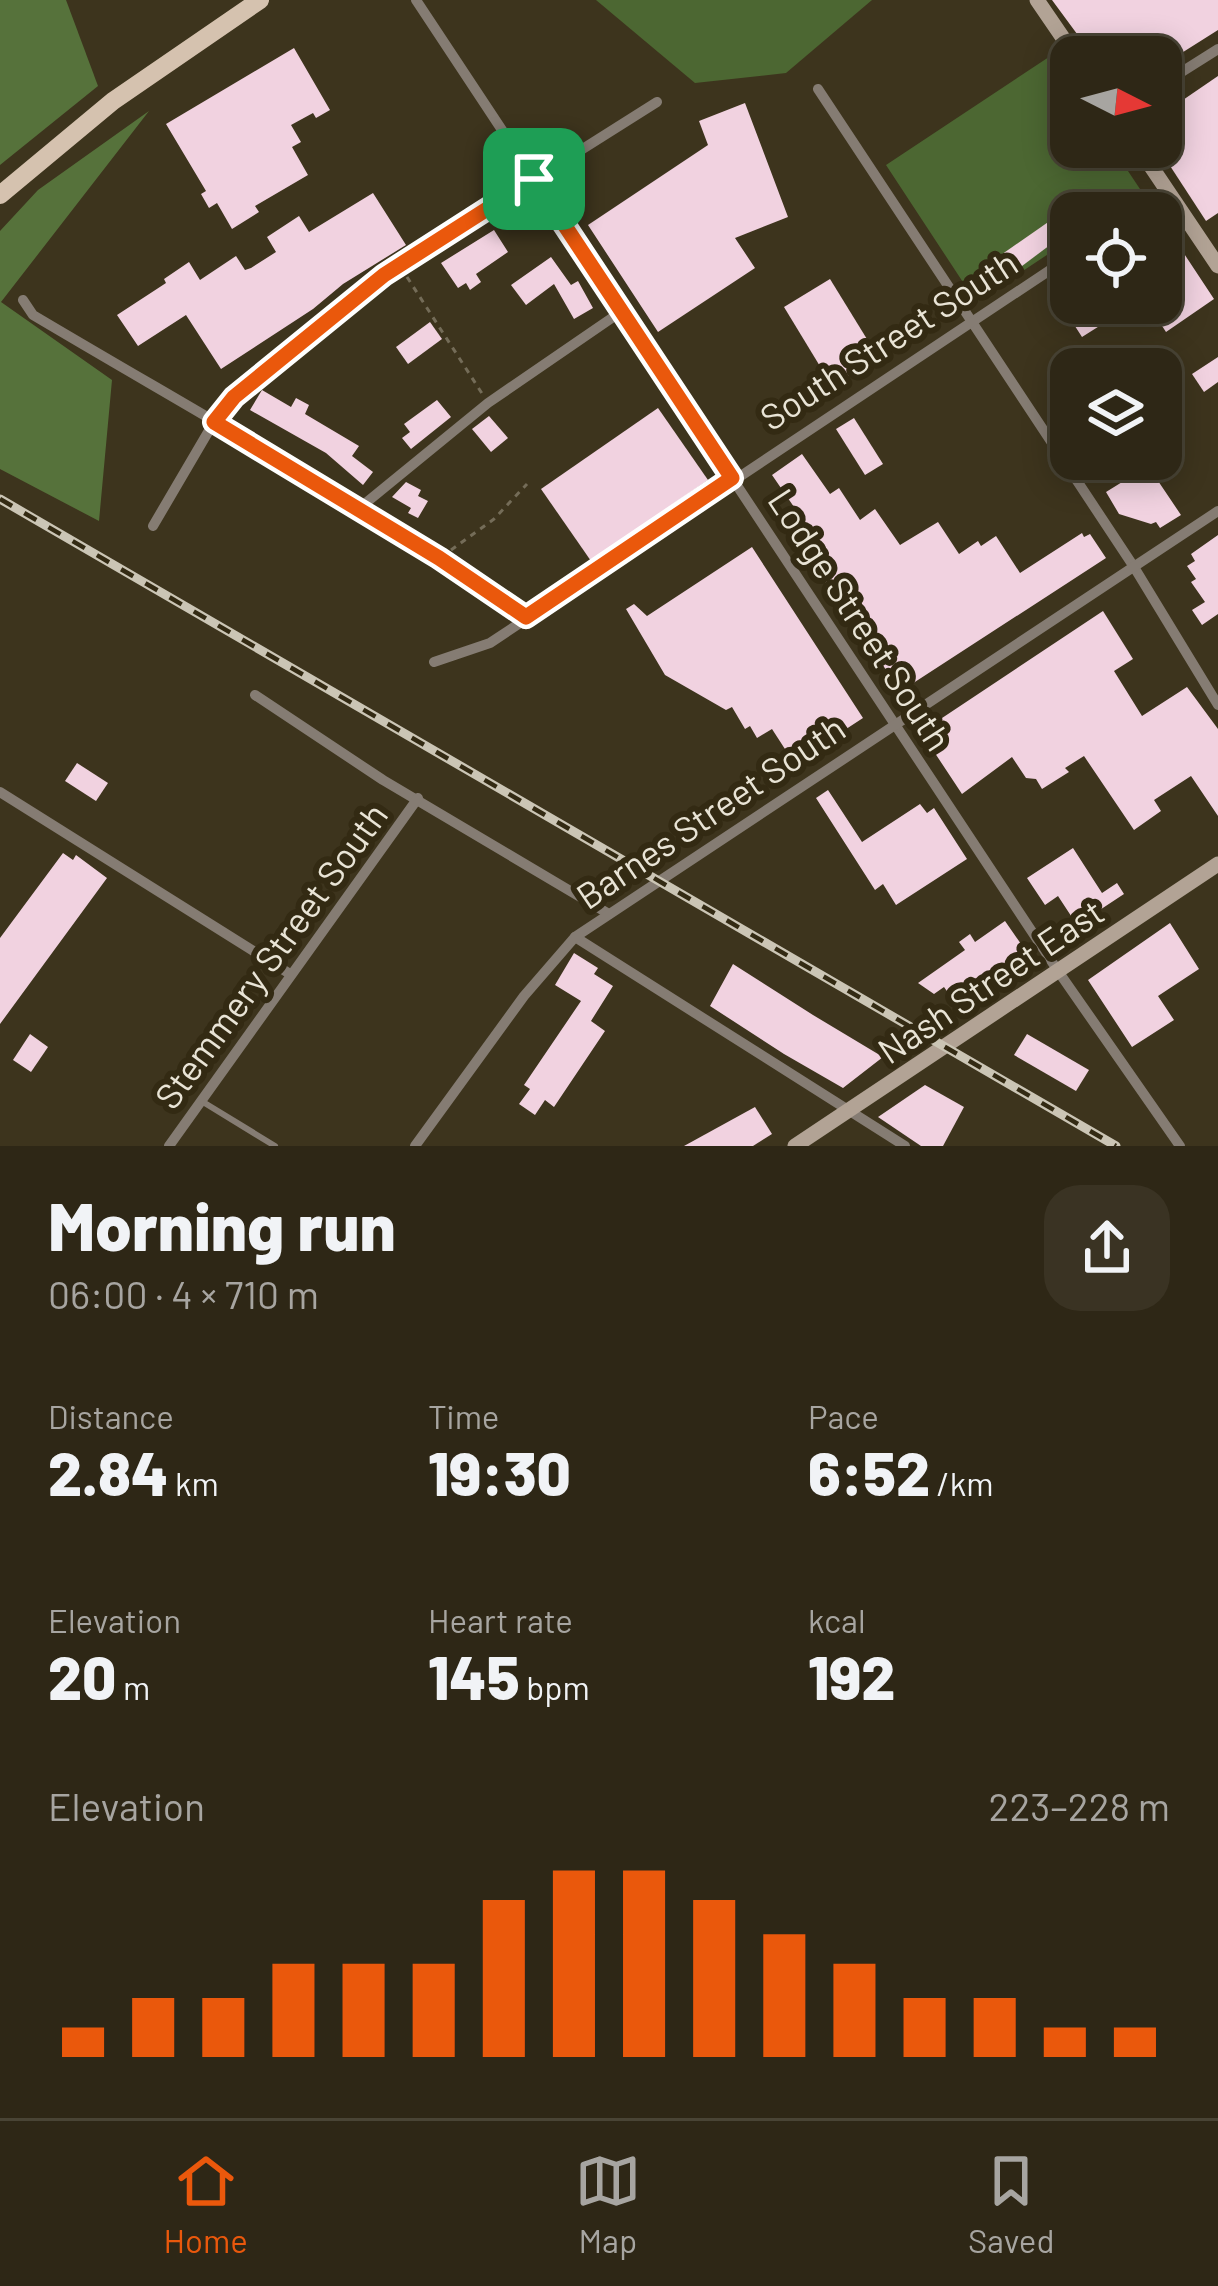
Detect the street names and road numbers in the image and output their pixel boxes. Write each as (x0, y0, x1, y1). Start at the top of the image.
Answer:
street label: South Street South (752, 240, 1024, 438)
street label: Lodge Street South (760, 480, 962, 758)
street label: Barnes Street South (568, 705, 852, 917)
street label: Stemmery Street South (145, 794, 395, 1116)
street label: Nash Street East (869, 889, 1111, 1071)

